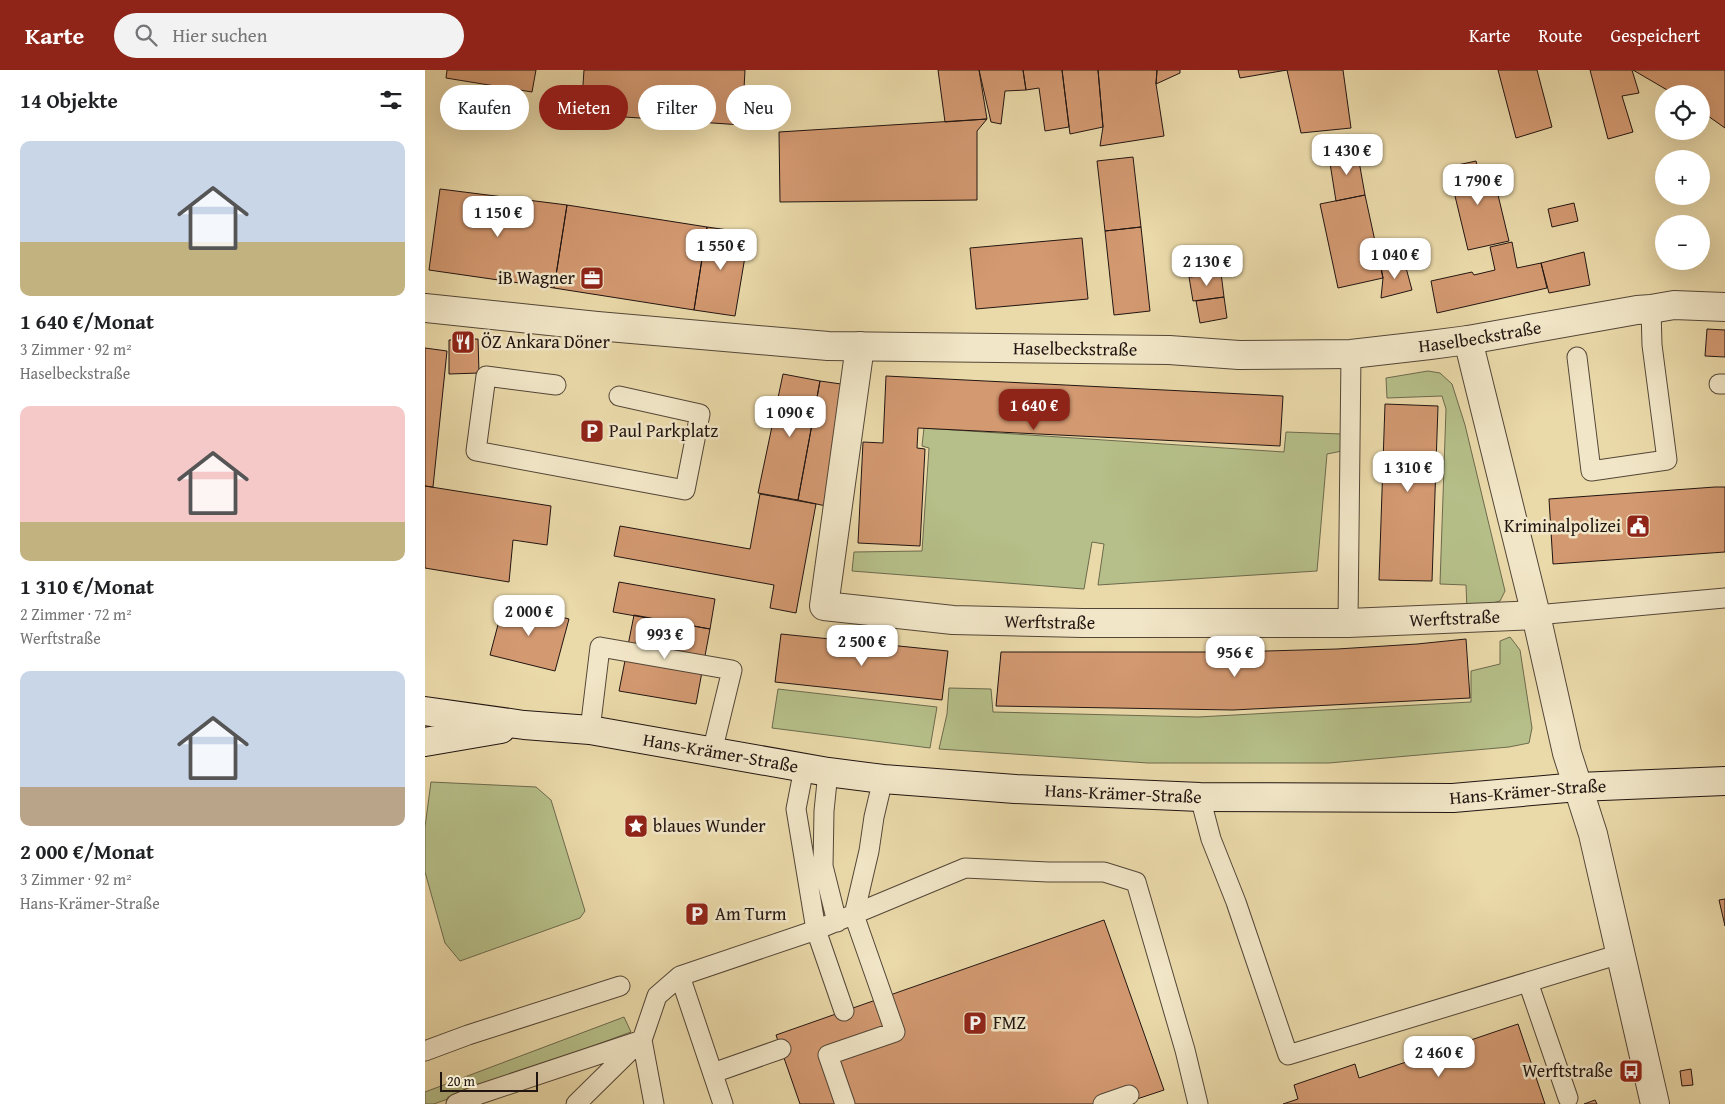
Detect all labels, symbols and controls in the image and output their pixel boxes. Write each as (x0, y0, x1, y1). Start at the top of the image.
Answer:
search box (114, 13, 464, 58)
text: Karte (25, 18, 84, 53)
icon: search (132, 21, 160, 49)
text: Hier suchen (172, 21, 267, 49)
text: Karte (1469, 22, 1510, 49)
text: Route (1538, 22, 1583, 49)
text: Gespeichert (1611, 22, 1700, 49)
text: 14 Objekte (20, 85, 118, 116)
chip: Kaufen (440, 85, 529, 130)
chip: Mieten (539, 85, 628, 130)
chip: Filter (638, 85, 716, 130)
chip: Neu (726, 85, 791, 130)
map controls (1655, 85, 1710, 270)
button: locate (1655, 85, 1710, 140)
icon: filters (377, 86, 405, 114)
pin: 1 430 € (1301, 134, 1393, 176)
text: 1 430 € (1323, 138, 1371, 162)
button: + (1655, 150, 1710, 205)
pin: 1 790 € (1432, 164, 1524, 206)
text: 1 790 € (1454, 168, 1502, 192)
icon: home (168, 173, 258, 263)
pin: 1 150 € (452, 196, 544, 238)
text: 1 150 € (474, 200, 522, 224)
button: − (1655, 215, 1710, 270)
pin: 1 550 € (675, 228, 767, 271)
text: 1 550 € (697, 233, 745, 257)
pin: 1 040 € (1349, 238, 1441, 280)
text: 1 040 € (1371, 242, 1419, 266)
pin: 2 130 € (1161, 244, 1253, 287)
text: 2 130 € (1183, 249, 1231, 273)
place label: iB Wagner (498, 264, 576, 291)
office icon: iB Wagner (579, 265, 605, 291)
text: 1 640 €/Monat (20, 306, 154, 337)
street label: Haselbeckstraße (1417, 313, 1543, 359)
place label: ÖZ Ankara Döner (481, 328, 611, 355)
restaurant icon: ÖZ Ankara Döner (450, 329, 476, 355)
street label: Haselbeckstraße (1013, 334, 1137, 363)
text: 3 Zimmer · 92 m² (20, 337, 132, 361)
text: Haselbeckstraße (20, 361, 130, 385)
pin: 1 640 € (988, 388, 1080, 431)
text: 1 640 € (1010, 393, 1058, 417)
pin: 1 090 € (744, 396, 836, 438)
text: 1 090 € (766, 400, 814, 424)
place label: Paul Parkplatz (609, 417, 718, 444)
parking icon: Paul Parkplatz (579, 418, 605, 444)
icon: home (168, 438, 258, 528)
pin: 1 310 € (1362, 450, 1454, 493)
text: 1 310 € (1384, 455, 1432, 479)
place label: Kriminalpolizei (1504, 512, 1621, 539)
public building icon: Kriminalpolizei (1625, 513, 1651, 539)
text: 1 310 €/Monat (20, 571, 154, 602)
pin: 2 000 € (483, 594, 575, 637)
text: 2 000 € (505, 599, 553, 623)
text: 2 Zimmer · 72 m² (20, 602, 132, 626)
street label: Werftstraße (1409, 603, 1501, 633)
street label: Werftstraße (1004, 607, 1095, 636)
pin: 993 € (630, 618, 700, 660)
text: 993 € (647, 622, 683, 646)
pin: 2 500 € (816, 624, 908, 667)
text: Werftstraße (20, 626, 101, 650)
text: 2 500 € (838, 629, 886, 653)
pin: 956 € (1200, 636, 1270, 678)
text: 956 € (1217, 640, 1253, 664)
icon: home (168, 703, 258, 793)
street label: Hans-Krämer-Straße (641, 726, 801, 780)
street label: Hans-Krämer-Straße (1448, 772, 1607, 811)
street label: Hans-Krämer-Straße (1044, 776, 1202, 810)
place label: blaues Wunder (653, 812, 766, 839)
place icon: blaues Wunder (623, 813, 649, 839)
text: 2 000 €/Monat (20, 836, 154, 867)
text: 3 Zimmer · 92 m² (20, 867, 132, 891)
text: Hans-Krämer-Straße (20, 891, 160, 915)
place label: Am Turm (715, 900, 787, 927)
parking icon: Am Turm (684, 901, 710, 927)
place label: FMZ (993, 1009, 1026, 1036)
parking icon: FMZ (962, 1010, 988, 1036)
pin: 2 460 € (1393, 1036, 1485, 1078)
text: 2 460 € (1415, 1040, 1463, 1064)
place label: Werftstraße (1522, 1057, 1613, 1084)
bus stop icon: Werftstraße (1618, 1058, 1644, 1084)
scale bar (440, 1069, 537, 1092)
text: 20 m (447, 1071, 475, 1091)

